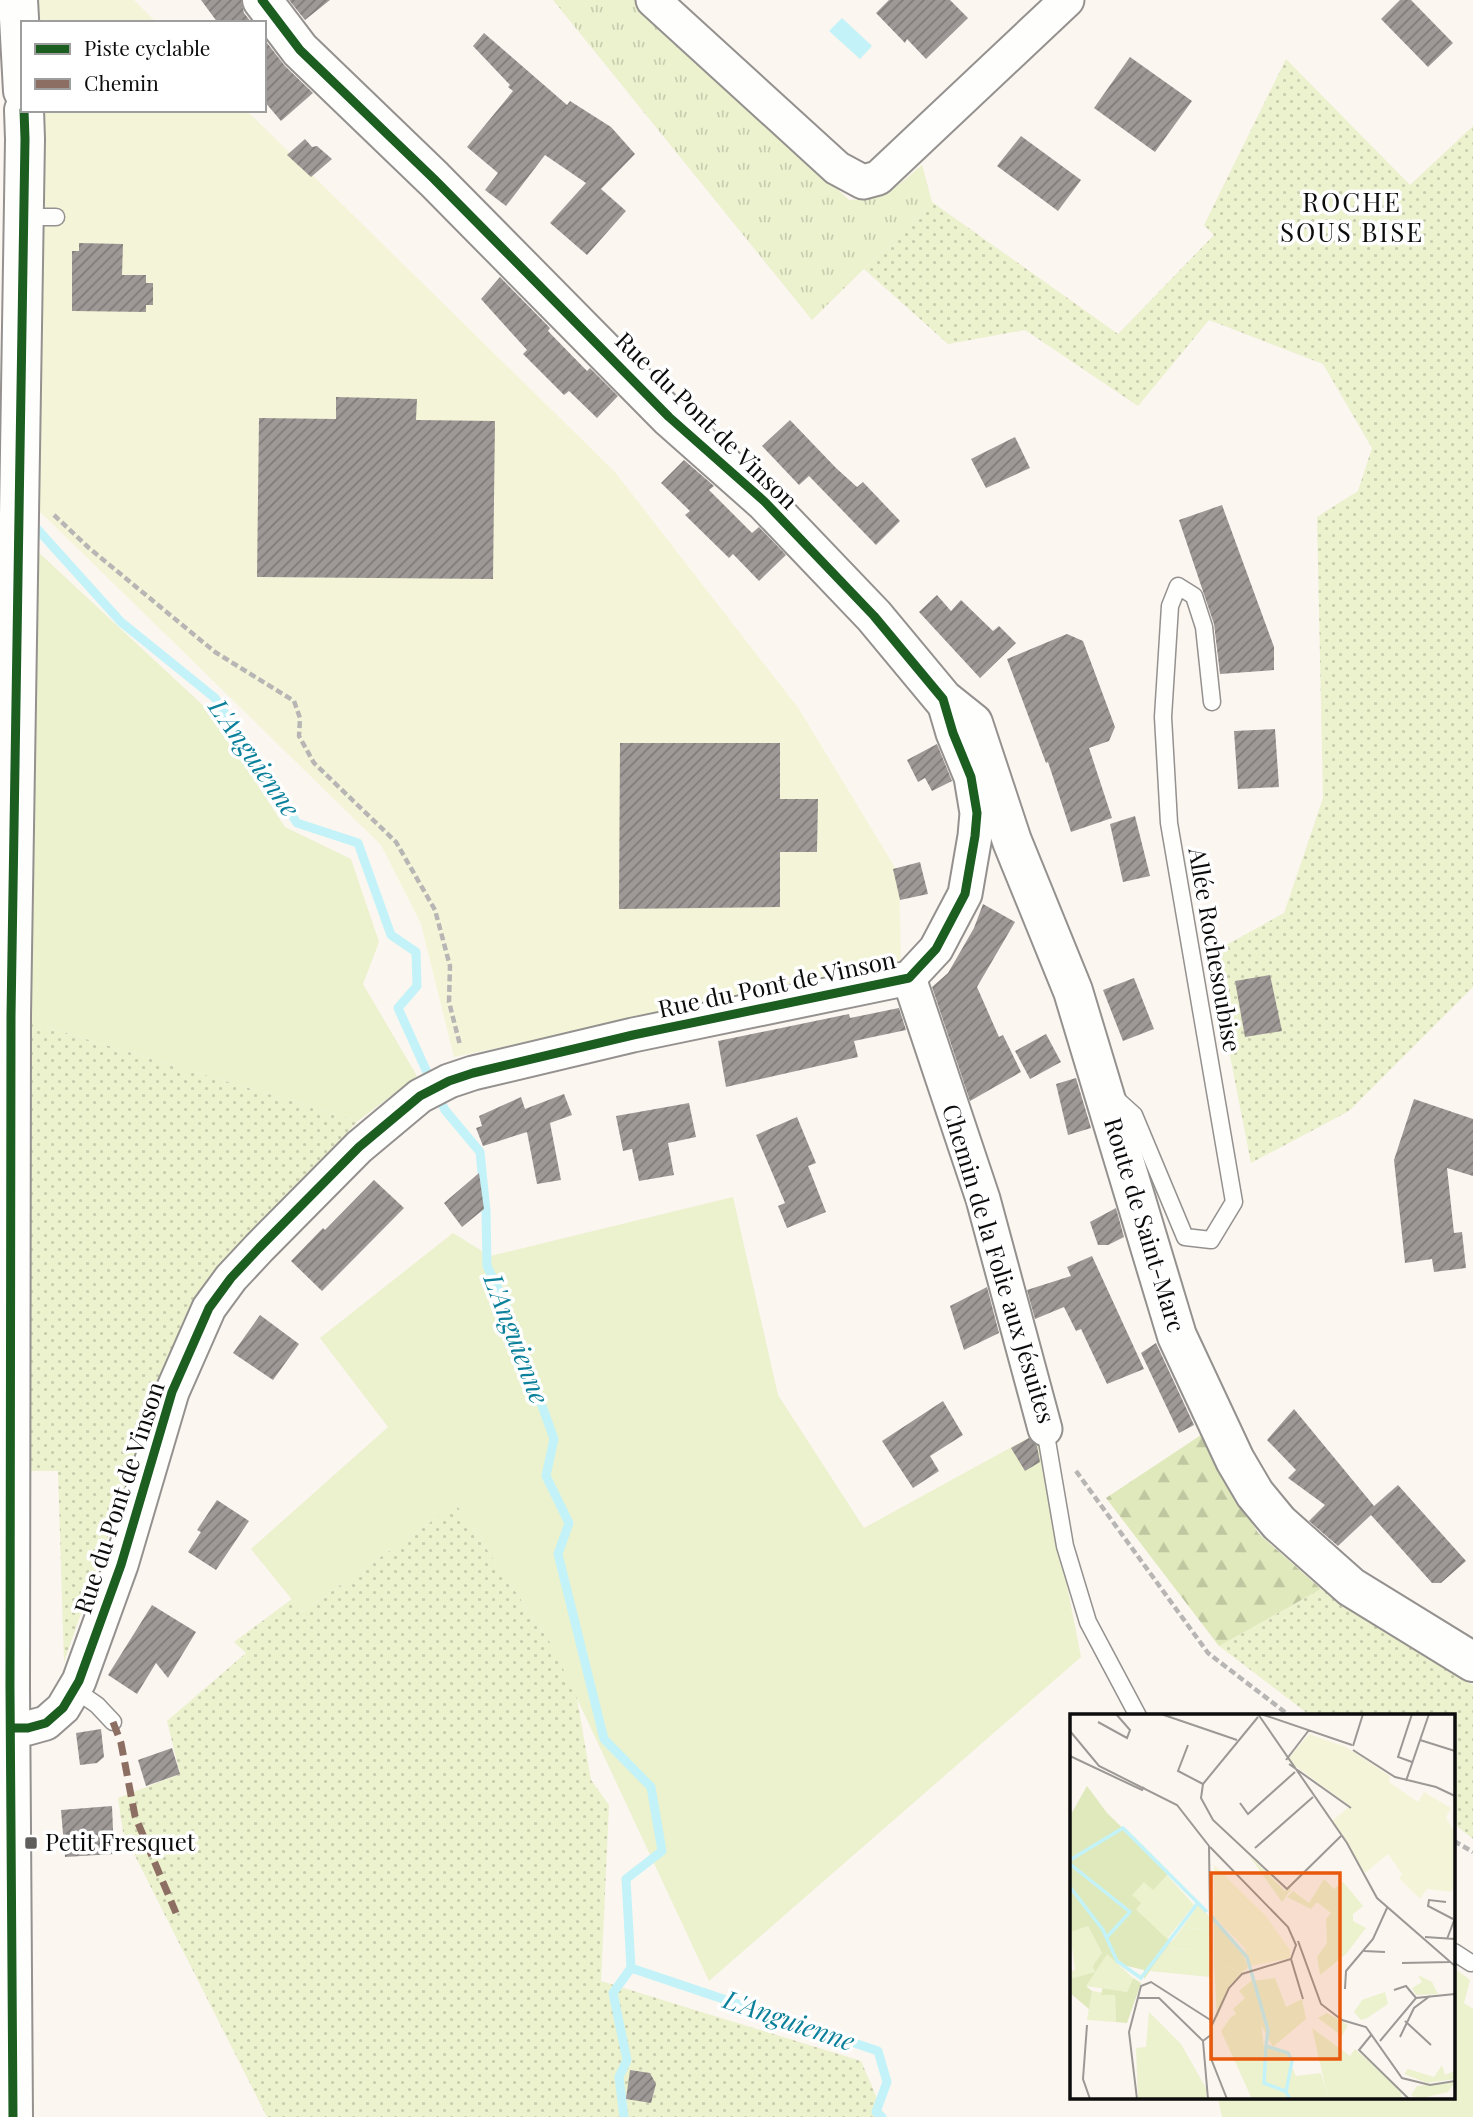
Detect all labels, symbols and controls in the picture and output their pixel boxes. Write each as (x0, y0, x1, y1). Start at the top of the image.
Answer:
legend (21, 21, 266, 112)
text: Piste cyclable (84, 33, 210, 61)
text: Chemin (84, 68, 159, 96)
district label: ROCHE SOUS BISE (1280, 184, 1424, 249)
street label: Rue du Pont de Vinson (609, 324, 806, 515)
water label: L'Anguienne (201, 690, 309, 823)
street label: Allée Rochesoubise (1182, 844, 1250, 1054)
street label: Rue du Pont de Vinson (655, 942, 898, 1024)
street label: Chemin de la Folie aux Jésuites (936, 1100, 1064, 1427)
street label: Route de Saint-Marc (1098, 1113, 1194, 1336)
water label: L'Anguienne (476, 1268, 558, 1408)
street label: Rue du Pont de Vinson (65, 1377, 171, 1617)
inset map (1070, 1714, 1456, 2100)
place label: Petit Fresquet (45, 1825, 196, 1857)
marker: Petit Fresquet (23, 1835, 39, 1851)
water label: L'Anguienne (718, 1980, 860, 2058)

